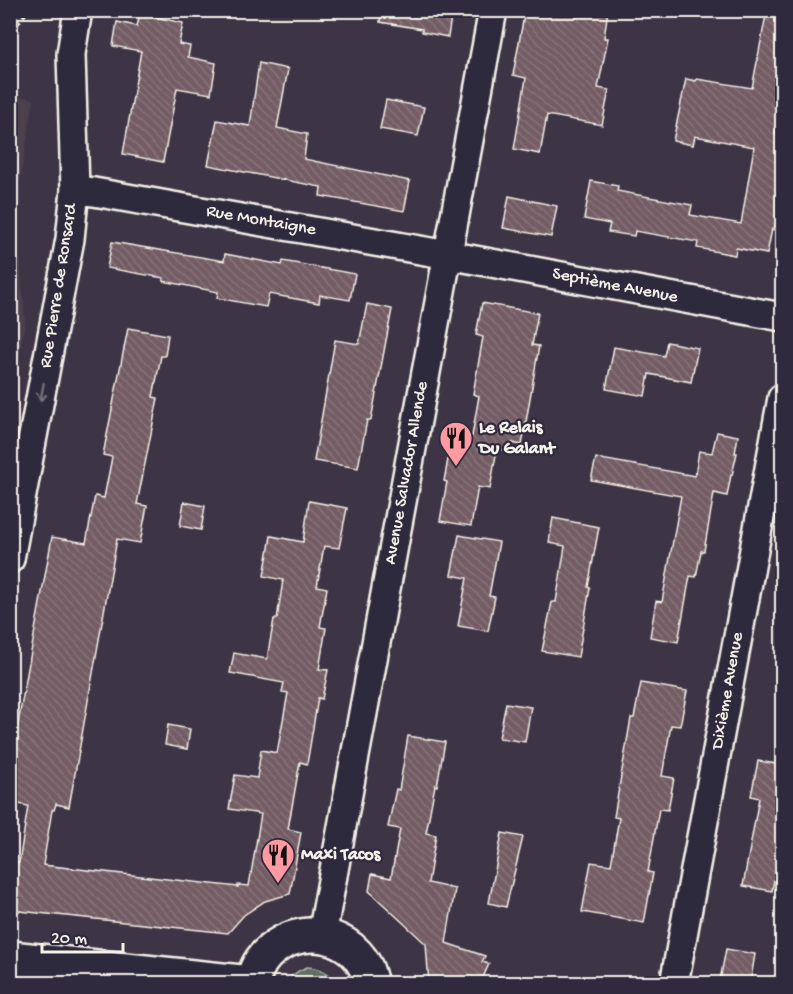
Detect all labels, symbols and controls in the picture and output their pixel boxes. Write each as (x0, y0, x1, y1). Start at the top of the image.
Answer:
street label: Rue Pierre de Ronsard (36, 201, 83, 370)
street label: Rue Montaigne (204, 201, 318, 241)
street label: Septième Avenue (550, 264, 680, 309)
street label: Avenue Salvador Allende (381, 379, 434, 566)
one-way arrow (36, 382, 47, 402)
place label: Le Relais Du Galant (477, 418, 556, 460)
restaurant icon: Le Relais Du Galant (438, 420, 474, 467)
street label: Dixième Avenue (707, 630, 749, 752)
restaurant icon: Maxi Tacos (260, 837, 296, 884)
place label: Maxi Tacos (301, 845, 381, 866)
scale bar (42, 916, 123, 954)
text: 20 m (51, 929, 87, 950)

